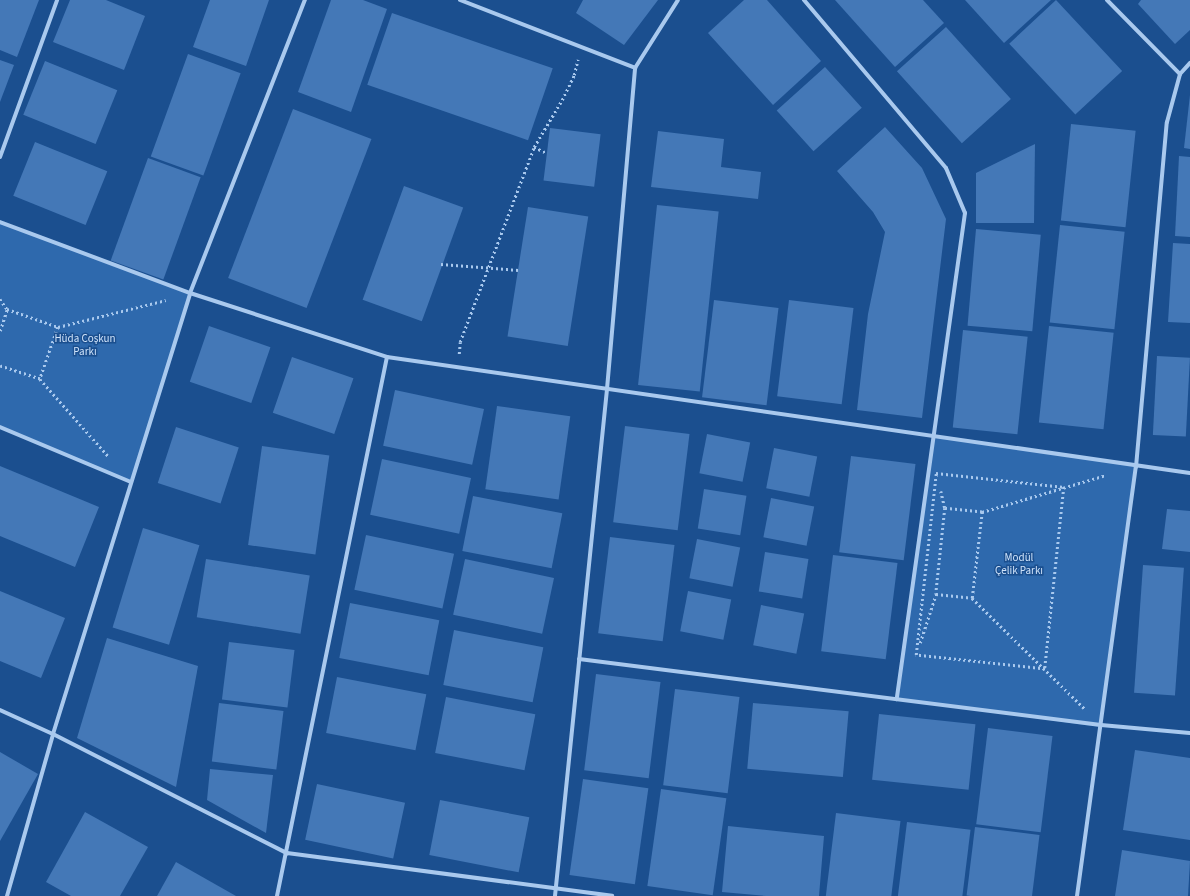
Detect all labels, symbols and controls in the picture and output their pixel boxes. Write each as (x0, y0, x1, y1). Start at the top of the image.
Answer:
park label: Hüda Coşkun Parkı (54, 333, 116, 359)
park label: Modül Çelik Parkı (995, 552, 1043, 578)

